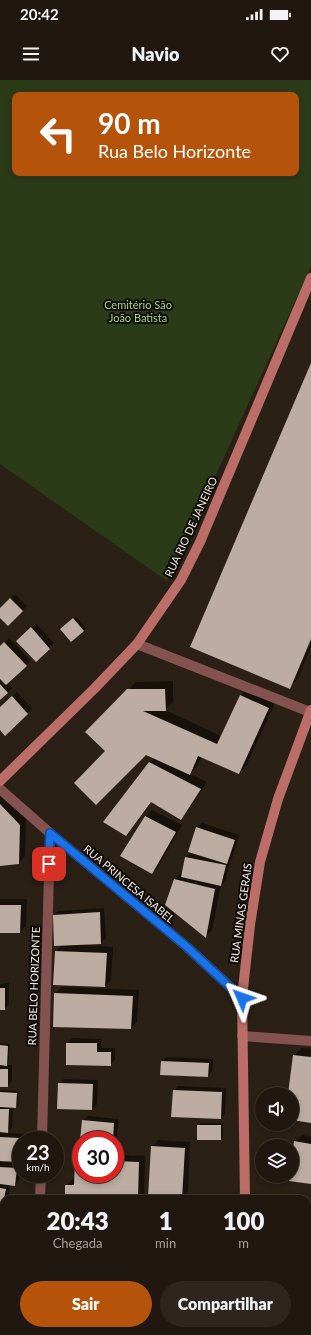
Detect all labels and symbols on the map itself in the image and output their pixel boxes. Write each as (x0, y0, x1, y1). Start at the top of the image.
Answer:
park label: Cemitério São João Batista (104, 298, 172, 324)
street label: RUA RIO DE JANEIRO (162, 475, 220, 579)
street label: RUA PRINCESA ISABEL (81, 842, 178, 926)
pin (32, 847, 66, 881)
street label: RUA MINAS GERAIS (227, 862, 254, 964)
street label: RUA BELO HORIZONTE (25, 926, 42, 1046)
position arrow (221, 977, 263, 1019)
speed limit sign: 30 (72, 1131, 124, 1183)

